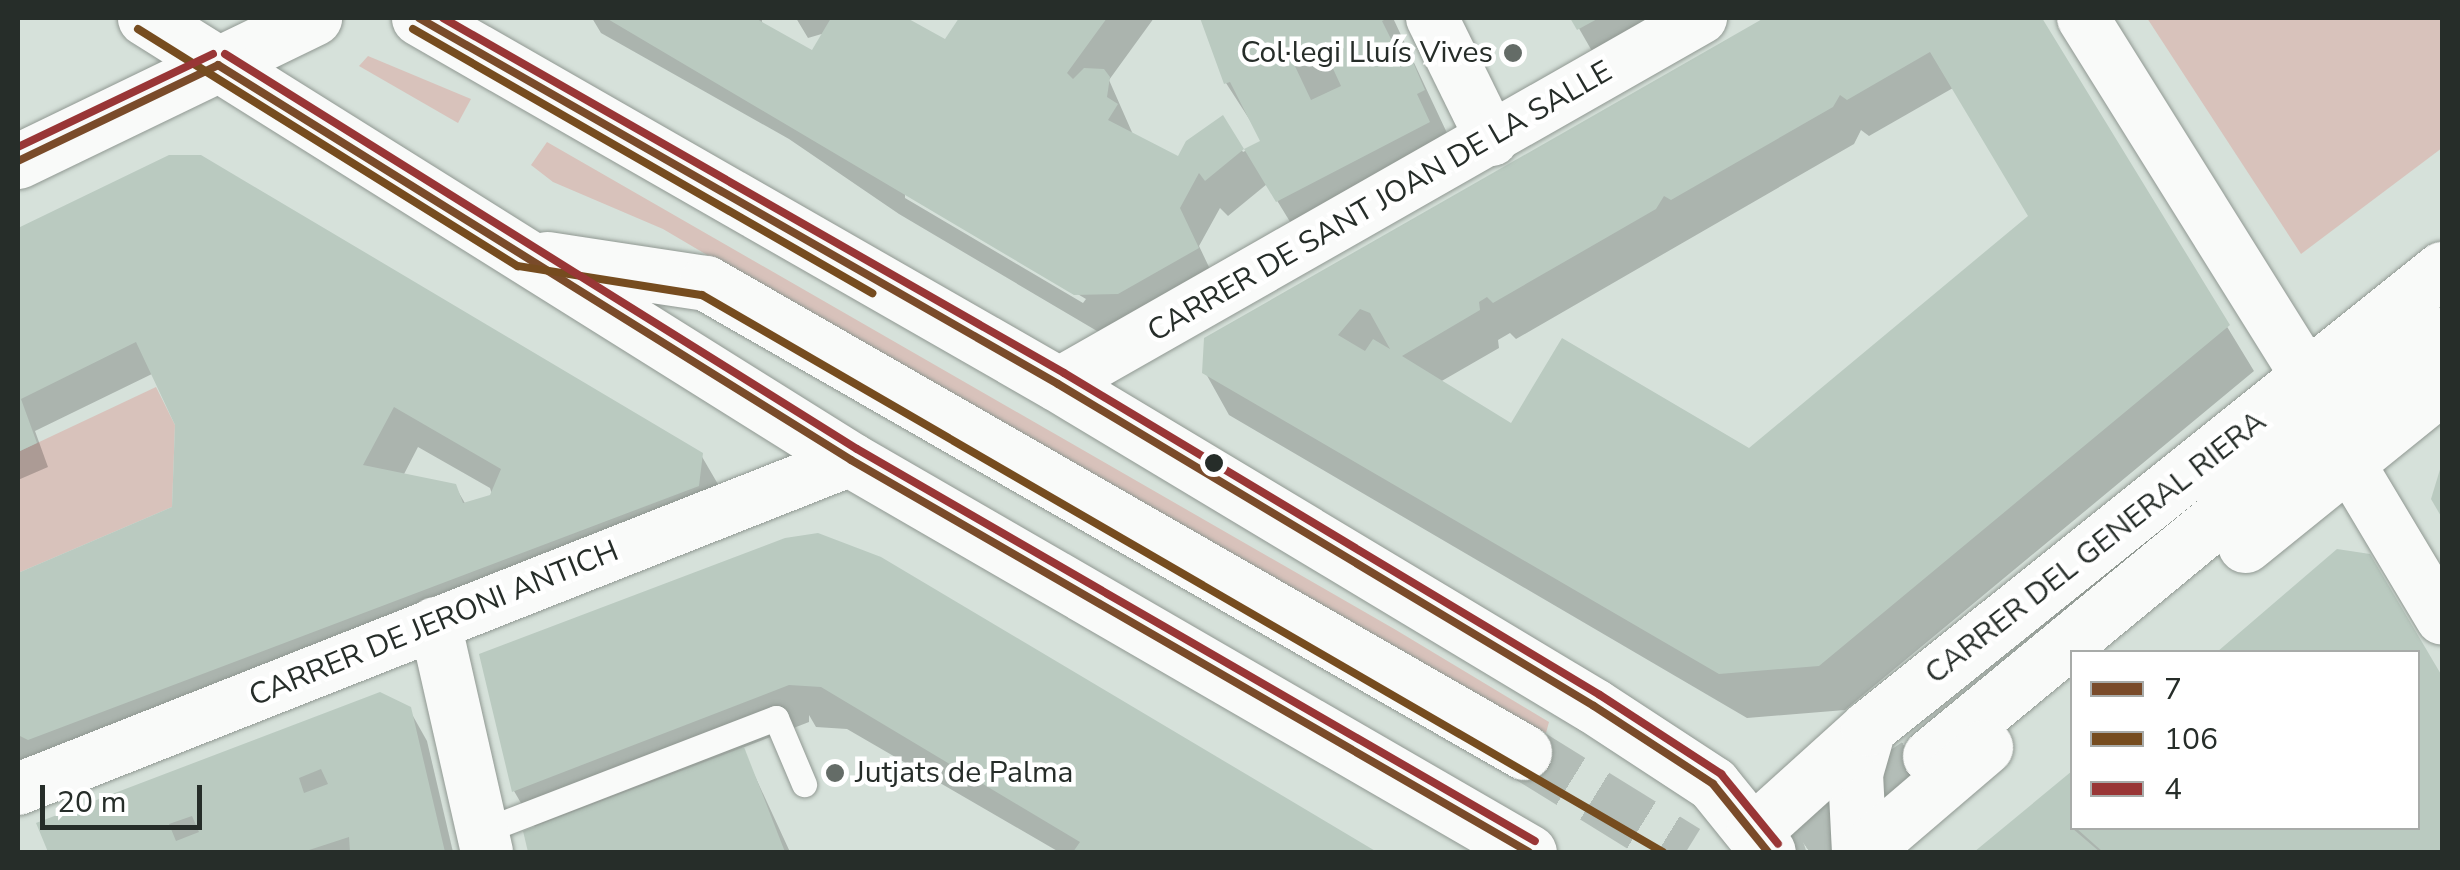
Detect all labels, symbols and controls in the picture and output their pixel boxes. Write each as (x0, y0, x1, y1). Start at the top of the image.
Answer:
place label: Col·legi Lluís Vives (1240, 35, 1493, 71)
marker: Col·legi Lluís Vives (1502, 42, 1524, 64)
street label: CARRER DE SANT JOAN DE LA SALLE (1142, 54, 1618, 350)
street label: CARRER DEL GENERAL RIERA (1919, 404, 2273, 692)
unlabelled marker (1204, 453, 1224, 473)
street label: CARRER DE JERONI ANTICH (244, 533, 624, 715)
legend (2070, 650, 2420, 830)
text: 7 (2164, 669, 2182, 710)
text: 106 (2164, 719, 2218, 760)
place label: Jutjats de Palma (855, 755, 1073, 791)
marker: Jutjats de Palma (824, 762, 846, 784)
scale bar (45, 765, 208, 827)
text: 4 (2164, 769, 2182, 810)
text: 20 m (57, 782, 126, 823)

